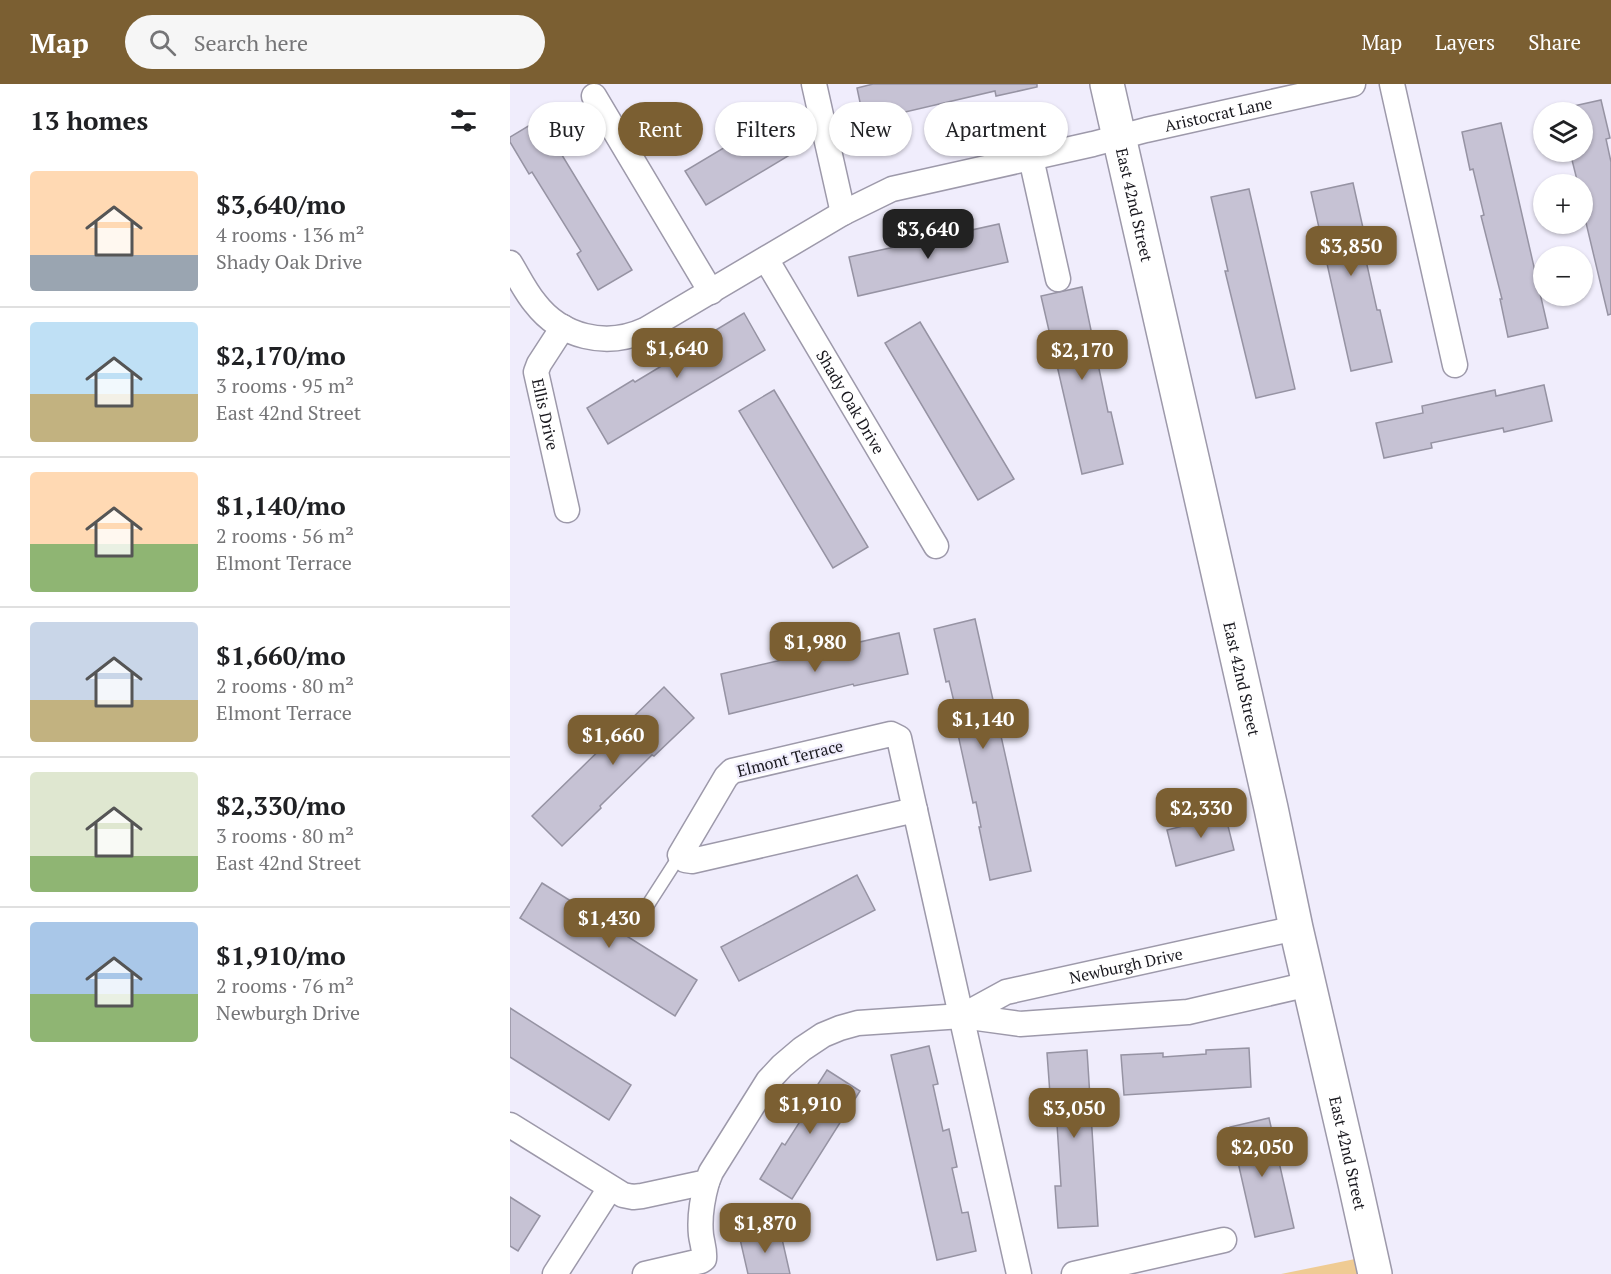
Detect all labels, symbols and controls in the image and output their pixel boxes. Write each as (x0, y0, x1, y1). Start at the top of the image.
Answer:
search box (125, 15, 545, 69)
text: Map (30, 24, 89, 61)
icon: search (146, 26, 179, 59)
text: Search here (194, 28, 308, 57)
text: Map (1361, 28, 1402, 56)
text: Layers (1435, 28, 1495, 56)
text: Share (1528, 28, 1581, 56)
street label: Aristocrat Lane (1162, 91, 1274, 137)
chip: Buy (528, 102, 606, 156)
chip: Rent (618, 102, 703, 156)
chip: Filters (715, 102, 817, 156)
chip: New (829, 102, 912, 156)
chip: Apartment (924, 102, 1068, 156)
map controls (1533, 102, 1593, 306)
button: layers (1533, 102, 1593, 162)
text: 13 homes (30, 103, 148, 137)
icon: filters (447, 104, 480, 137)
street label: East 42nd Street (1111, 146, 1158, 264)
button: + (1533, 174, 1593, 234)
text: $3,640/mo (216, 187, 346, 221)
icon: home (78, 195, 150, 267)
pin: $3,640 (879, 209, 977, 260)
text: $3,640 (897, 215, 959, 242)
text: 4 rooms · 136 m² (216, 221, 364, 248)
pin: $3,850 (1302, 226, 1400, 277)
text: $3,850 (1320, 232, 1382, 259)
button: − (1533, 246, 1593, 306)
text: Shady Oak Drive (216, 248, 362, 275)
pin: $1,640 (628, 328, 726, 379)
pin: $2,170 (1033, 330, 1131, 381)
text: $1,640 (646, 334, 708, 361)
text: $2,170 (1051, 336, 1113, 363)
text: $2,170/mo (216, 338, 346, 372)
icon: home (78, 346, 150, 418)
street label: Shady Oak Drive (811, 346, 890, 458)
text: 3 rooms · 95 m² (216, 372, 354, 399)
street label: Ellis Drive (527, 376, 564, 452)
text: East 42nd Street (216, 399, 361, 426)
text: $1,140/mo (216, 488, 346, 522)
icon: home (78, 496, 150, 568)
text: 2 rooms · 56 m² (216, 522, 354, 549)
text: Elmont Terrace (216, 549, 352, 576)
street label: East 42nd Street (1218, 620, 1265, 738)
pin: $1,980 (766, 622, 864, 673)
text: $1,980 (784, 628, 846, 655)
text: $1,660/mo (216, 638, 346, 672)
icon: home (78, 646, 150, 718)
text: 2 rooms · 80 m² (216, 672, 354, 699)
text: Elmont Terrace (216, 699, 352, 726)
pin: $1,140 (934, 699, 1032, 750)
text: $1,140 (952, 705, 1014, 732)
pin: $1,660 (564, 715, 662, 766)
text: $1,660 (582, 721, 644, 748)
street label: Elmont Terrace (735, 734, 845, 782)
text: $2,330/mo (216, 788, 346, 822)
pin: $2,330 (1152, 788, 1250, 839)
text: $2,330 (1170, 794, 1232, 821)
icon: home (78, 796, 150, 868)
text: 3 rooms · 80 m² (216, 822, 354, 849)
text: East 42nd Street (216, 849, 361, 876)
pin: $1,430 (560, 898, 658, 949)
text: $1,430 (578, 904, 640, 931)
text: $1,910/mo (216, 938, 346, 972)
street label: Newburgh Drive (1067, 942, 1185, 989)
icon: home (78, 946, 150, 1018)
text: 2 rooms · 76 m² (216, 972, 354, 999)
text: Newburgh Drive (216, 999, 360, 1026)
pin: $1,910 (761, 1084, 859, 1135)
pin: $3,050 (1025, 1088, 1123, 1139)
text: $1,910 (779, 1090, 841, 1117)
text: $3,050 (1043, 1094, 1105, 1121)
street label: East 42nd Street (1324, 1094, 1372, 1212)
pin: $2,050 (1213, 1127, 1311, 1178)
text: $2,050 (1231, 1133, 1293, 1160)
pin: $1,870 (716, 1203, 814, 1254)
text: $1,870 (734, 1209, 796, 1236)

